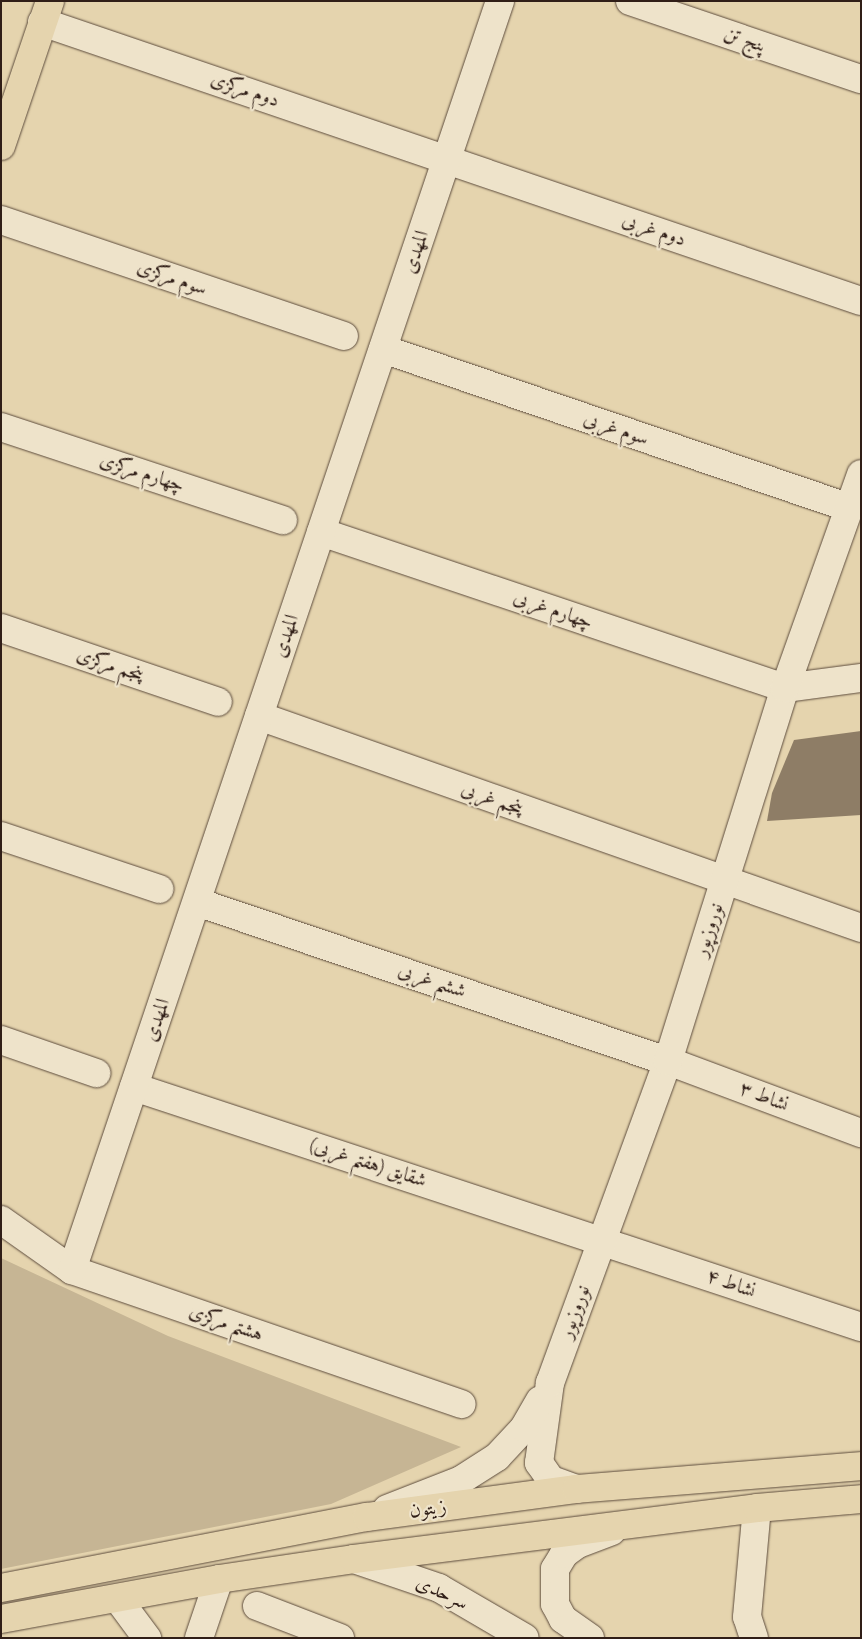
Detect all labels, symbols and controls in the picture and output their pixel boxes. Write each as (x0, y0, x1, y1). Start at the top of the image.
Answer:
street label: پنج تن (721, 22, 769, 58)
street label: دوم مرکزی (207, 67, 283, 113)
street label: دوم غربی (619, 208, 689, 252)
street label: المهدی (398, 227, 434, 277)
street label: سوم مرکزی (134, 255, 210, 301)
street label: سوم غربی (580, 407, 652, 451)
street label: چهارم مرکزی (97, 448, 187, 498)
street label: چهارم غربی (510, 585, 596, 635)
street label: المهدی (268, 611, 304, 661)
street label: پنجم مرکزی (73, 642, 147, 688)
street label: پنجم غربی (458, 777, 526, 821)
street label: نوروزپور (689, 900, 729, 960)
street label: ششم غربی (395, 958, 469, 1004)
street label: المهدی (139, 995, 175, 1045)
street label: نشاط ۳ (736, 1077, 792, 1117)
street label: شقایق (هفتم غربی) (306, 1133, 430, 1193)
street label: نشاط ۴ (703, 1264, 759, 1304)
street label: نوروزپور (554, 1282, 596, 1342)
street label: هشتم مرکزی (186, 1299, 266, 1347)
street label: زیتون (408, 1495, 448, 1523)
street label: سرحدی (412, 1571, 472, 1615)

